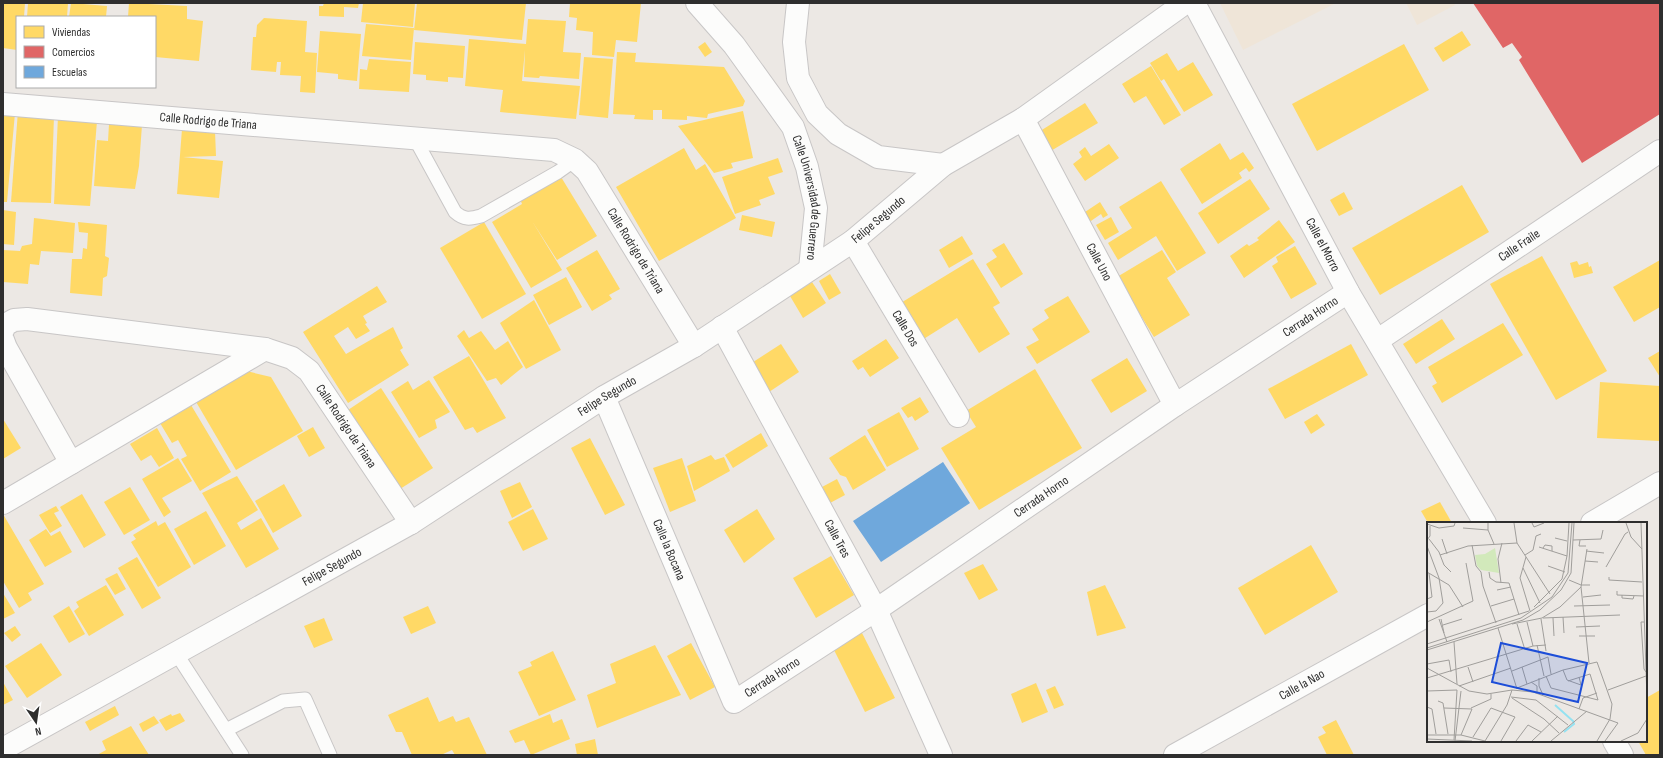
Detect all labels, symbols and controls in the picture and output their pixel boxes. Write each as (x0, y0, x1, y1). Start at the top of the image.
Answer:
legend (16, 16, 156, 88)
text: Viviendas (52, 25, 90, 40)
text: Comercios (52, 45, 95, 60)
text: Escuelas (52, 65, 87, 80)
street label: Calle Rodrigo de Triana (159, 109, 258, 133)
street label: Calle Universidad de Guerrero (788, 133, 824, 261)
street label: Felipe Segundo (848, 192, 909, 247)
street label: Calle Rodrigo de Triana (604, 205, 668, 297)
street label: Calle el Morro (1302, 215, 1344, 275)
street label: Calle Fraile (1495, 226, 1543, 265)
street label: Calle Uno (1082, 240, 1116, 284)
street label: Cerrada Horno (1280, 293, 1341, 340)
street label: Calle Dos (888, 307, 923, 350)
street label: Felipe Segundo (575, 372, 639, 420)
street label: Calle Rodrigo de Triana (312, 381, 380, 471)
street label: Cerrada Horno (1011, 472, 1072, 521)
street label: Calle la Bocana (649, 517, 689, 583)
street label: Calle Tres (820, 517, 854, 561)
inset map (1427, 522, 1647, 742)
street label: Felipe Segundo (299, 544, 365, 590)
street label: Cerrada Horno (741, 653, 803, 701)
street label: Calle la Nao (1276, 666, 1328, 704)
north arrow (16, 702, 56, 742)
text: N (34, 724, 42, 738)

